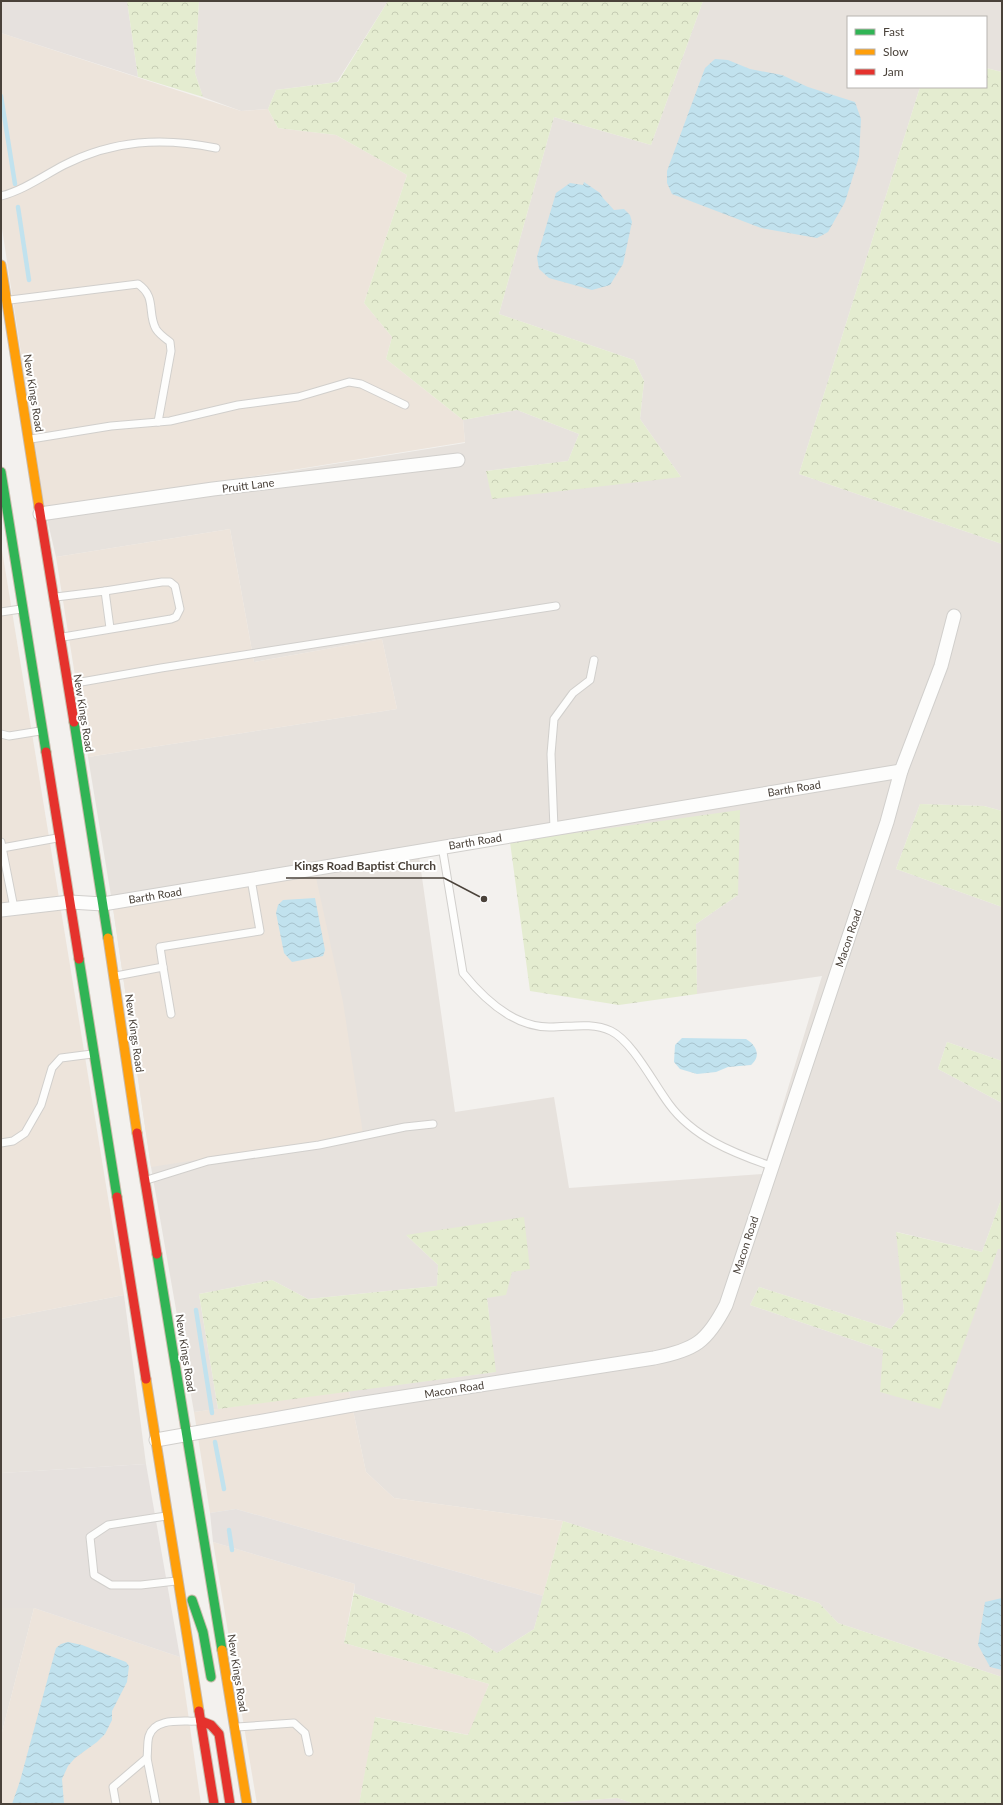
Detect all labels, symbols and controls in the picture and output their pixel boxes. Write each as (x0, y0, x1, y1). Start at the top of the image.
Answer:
legend (847, 16, 987, 88)
text: Fast (883, 24, 905, 39)
text: Slow (883, 44, 909, 59)
text: Jam (883, 64, 904, 79)
street label: New Kings Road (21, 353, 47, 433)
street label: Pruitt Lane (221, 475, 275, 495)
street label: New Kings Road (71, 673, 97, 753)
street label: Barth Road (766, 777, 822, 799)
street label: Barth Road (447, 830, 503, 852)
callout: Kings Road Baptist Church (286, 854, 444, 878)
text: Kings Road Baptist Church (294, 858, 436, 873)
street label: Barth Road (127, 884, 183, 906)
street label: Macon Road (832, 907, 864, 969)
street label: New Kings Road (123, 993, 147, 1073)
street label: Macon Road (730, 1214, 760, 1276)
street label: New Kings Road (173, 1313, 199, 1393)
street label: Macon Road (423, 1378, 485, 1400)
street label: New Kings Road (225, 1633, 251, 1713)

